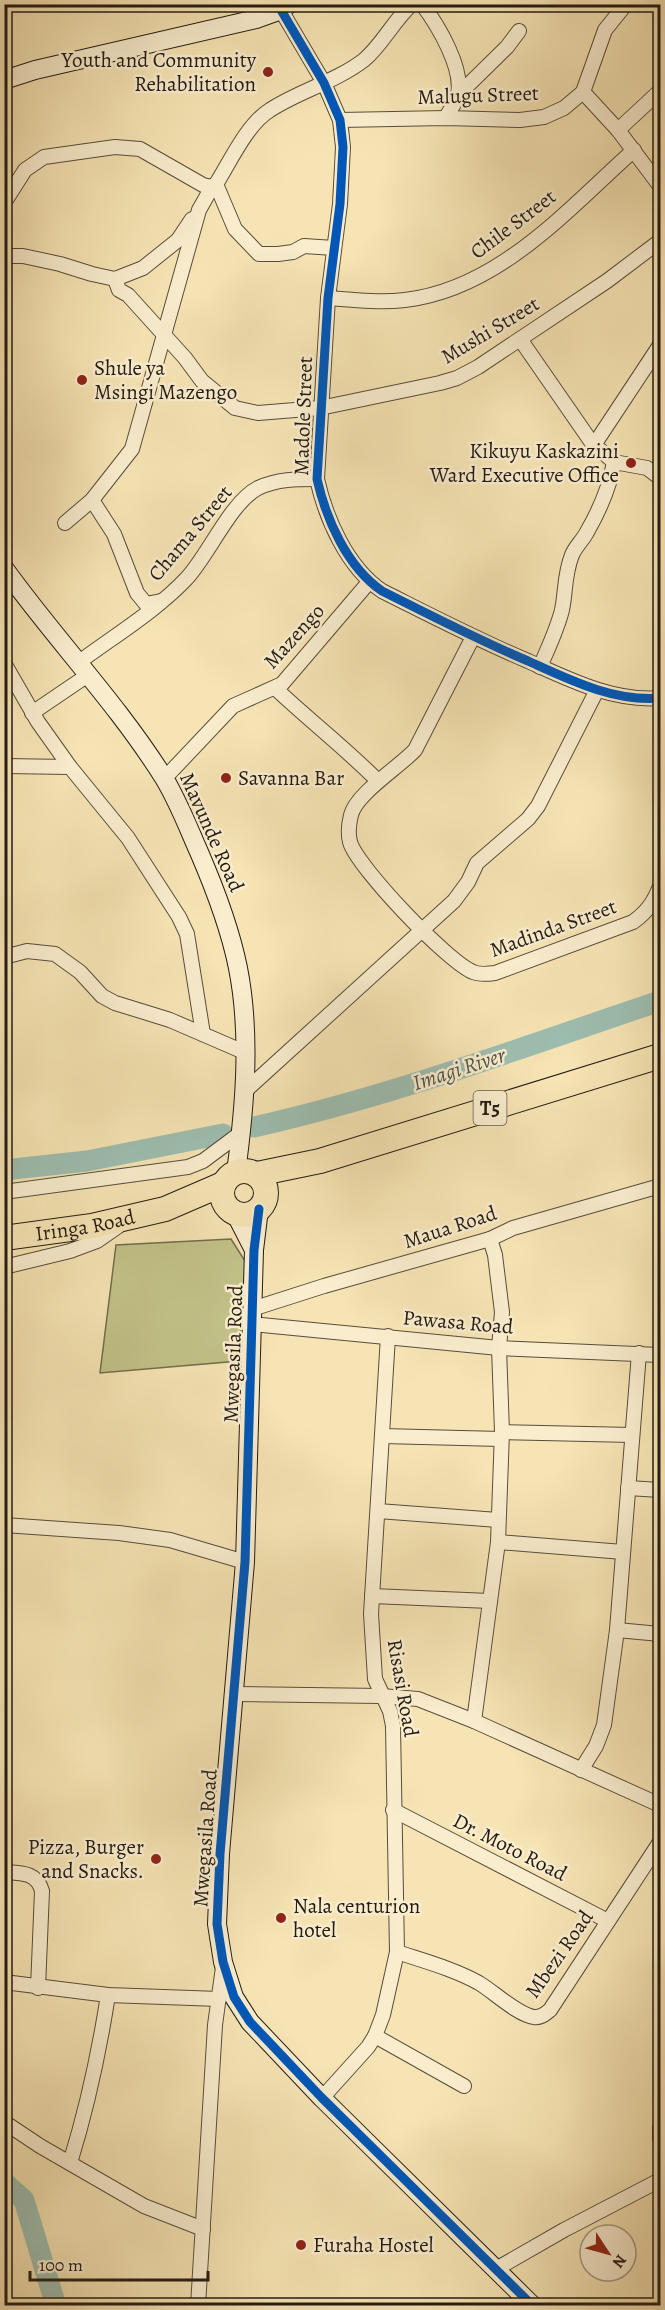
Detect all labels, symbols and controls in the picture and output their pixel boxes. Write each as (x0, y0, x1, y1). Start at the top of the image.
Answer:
place label: Youth and Community Rehabilitation (60, 46, 257, 98)
marker: Youth and Community Rehabilitation (261, 65, 275, 79)
street label: Malugu Street (417, 79, 539, 111)
street label: Chile Street (464, 183, 562, 265)
street label: Mushi Street (436, 290, 544, 370)
place label: Shule ya Msingi Mazengo (94, 354, 237, 406)
street label: Madole Street (287, 356, 319, 476)
marker: Shule ya Msingi Mazengo (75, 373, 89, 387)
place label: Kikuyu Kaskazini Ward Executive Office (429, 437, 619, 489)
marker: Kikuyu Kaskazini Ward Executive Office (624, 456, 638, 470)
street label: Chama Street (142, 479, 238, 587)
street label: Mazengo (257, 597, 331, 675)
place label: Savanna Bar (238, 764, 344, 792)
street label: Mavunde Road (173, 768, 251, 897)
marker: Savanna Bar (219, 771, 233, 785)
street label: Madinda Street (486, 892, 620, 964)
water label: Imagi River (409, 1039, 511, 1098)
road number: T5 (474, 1091, 506, 1125)
street label: Maua Road (400, 1199, 501, 1255)
street label: Iringa Road (33, 1202, 138, 1248)
street label: Mwegasila Road (217, 1284, 249, 1424)
street label: Pawasa Road (402, 1303, 515, 1341)
street label: Risasi Road (381, 1637, 426, 1740)
street label: Mwegasila Road (186, 1767, 224, 1908)
street label: Dr. Moto Road (448, 1806, 572, 1888)
place label: Pizza, Burger and Snacks. (28, 1833, 144, 1885)
marker: Pizza, Burger and Snacks. (149, 1852, 163, 1866)
place label: Nala centurion hotel (293, 1892, 420, 1944)
street label: Mbezi Road (518, 1904, 600, 2004)
marker: Nala centurion hotel (274, 1911, 288, 1925)
north arrow (578, 2223, 638, 2283)
place label: Furaha Hostel (313, 2231, 434, 2259)
marker: Furaha Hostel (294, 2238, 308, 2252)
scale bar (30, 2244, 208, 2282)
text: N (607, 2250, 632, 2273)
text: 100 m (39, 2253, 83, 2277)

